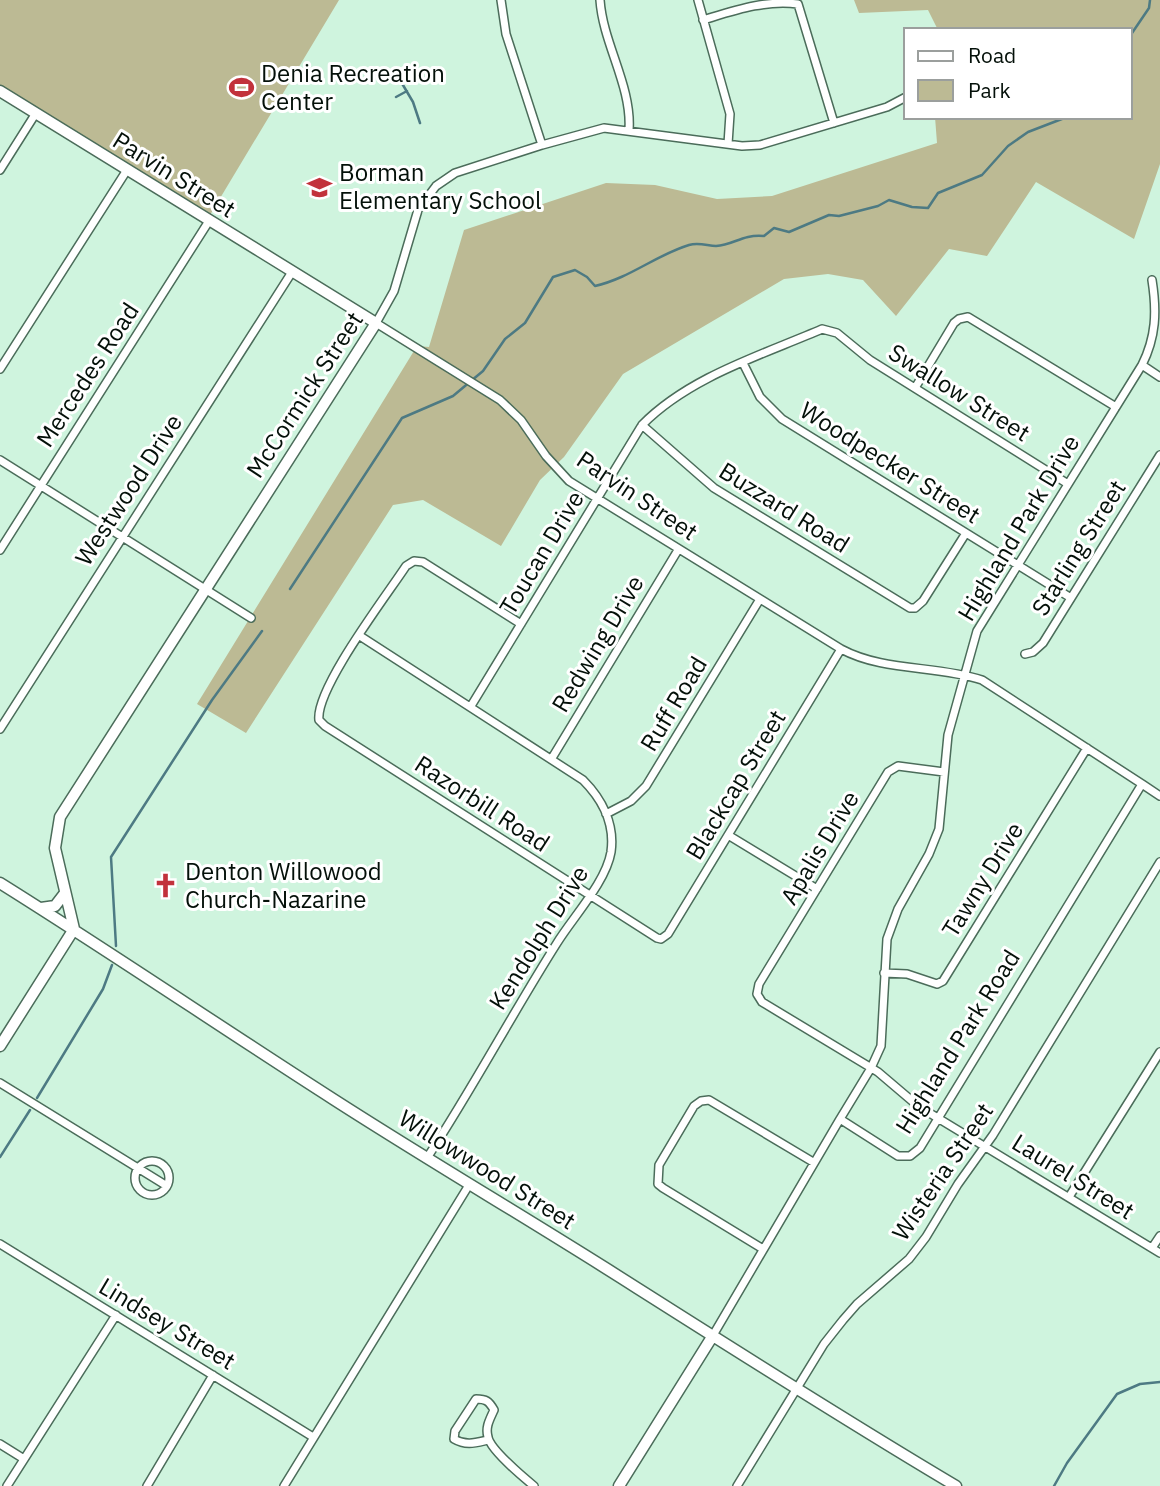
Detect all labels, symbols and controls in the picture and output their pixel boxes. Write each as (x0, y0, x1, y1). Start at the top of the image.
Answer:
legend (904, 28, 1132, 119)
text: Road (968, 41, 1016, 69)
place label: Denia Recreation Center (261, 57, 445, 117)
sports icon: Denia Recreation Center (227, 74, 255, 102)
text: Park (968, 76, 1011, 104)
street label: Parvin Street (107, 124, 242, 225)
place label: Borman Elementary School (339, 156, 541, 216)
school or university icon: Borman Elementary School (305, 173, 333, 201)
street label: Mercedes Road (29, 296, 146, 453)
street label: McCormick Street (238, 305, 370, 484)
street label: Swallow Street (883, 336, 1036, 448)
street label: Woodpecker Street (794, 394, 987, 530)
street label: Westwood Drive (67, 408, 189, 571)
street label: Highland Park Drive (950, 428, 1086, 626)
street label: Parvin Street (571, 443, 704, 547)
street label: Buzzard Road (713, 454, 856, 560)
street label: Starling Street (1024, 474, 1133, 621)
street label: Toucan Drive (492, 485, 591, 620)
street label: Redwing Drive (544, 569, 651, 718)
street label: Ruff Road (632, 650, 714, 757)
street label: Blackcap Street (678, 704, 793, 865)
street label: Razorbill Road (409, 748, 556, 859)
street label: Apalis Drive (773, 785, 866, 910)
street label: Tawny Drive (934, 816, 1030, 943)
place label: Denton Willowood Church-Nazarine (185, 855, 382, 915)
street label: Kendolph Drive (481, 859, 595, 1016)
church icon: Denton Willowood Church-Nazarine (151, 872, 179, 900)
street label: Highland Park Road (888, 943, 1027, 1140)
street label: Wisteria Street (884, 1096, 1000, 1247)
street label: Willowwood Street (393, 1102, 582, 1236)
street label: Laurel Street (1006, 1126, 1141, 1226)
street label: Lindsey Street (93, 1270, 242, 1376)

